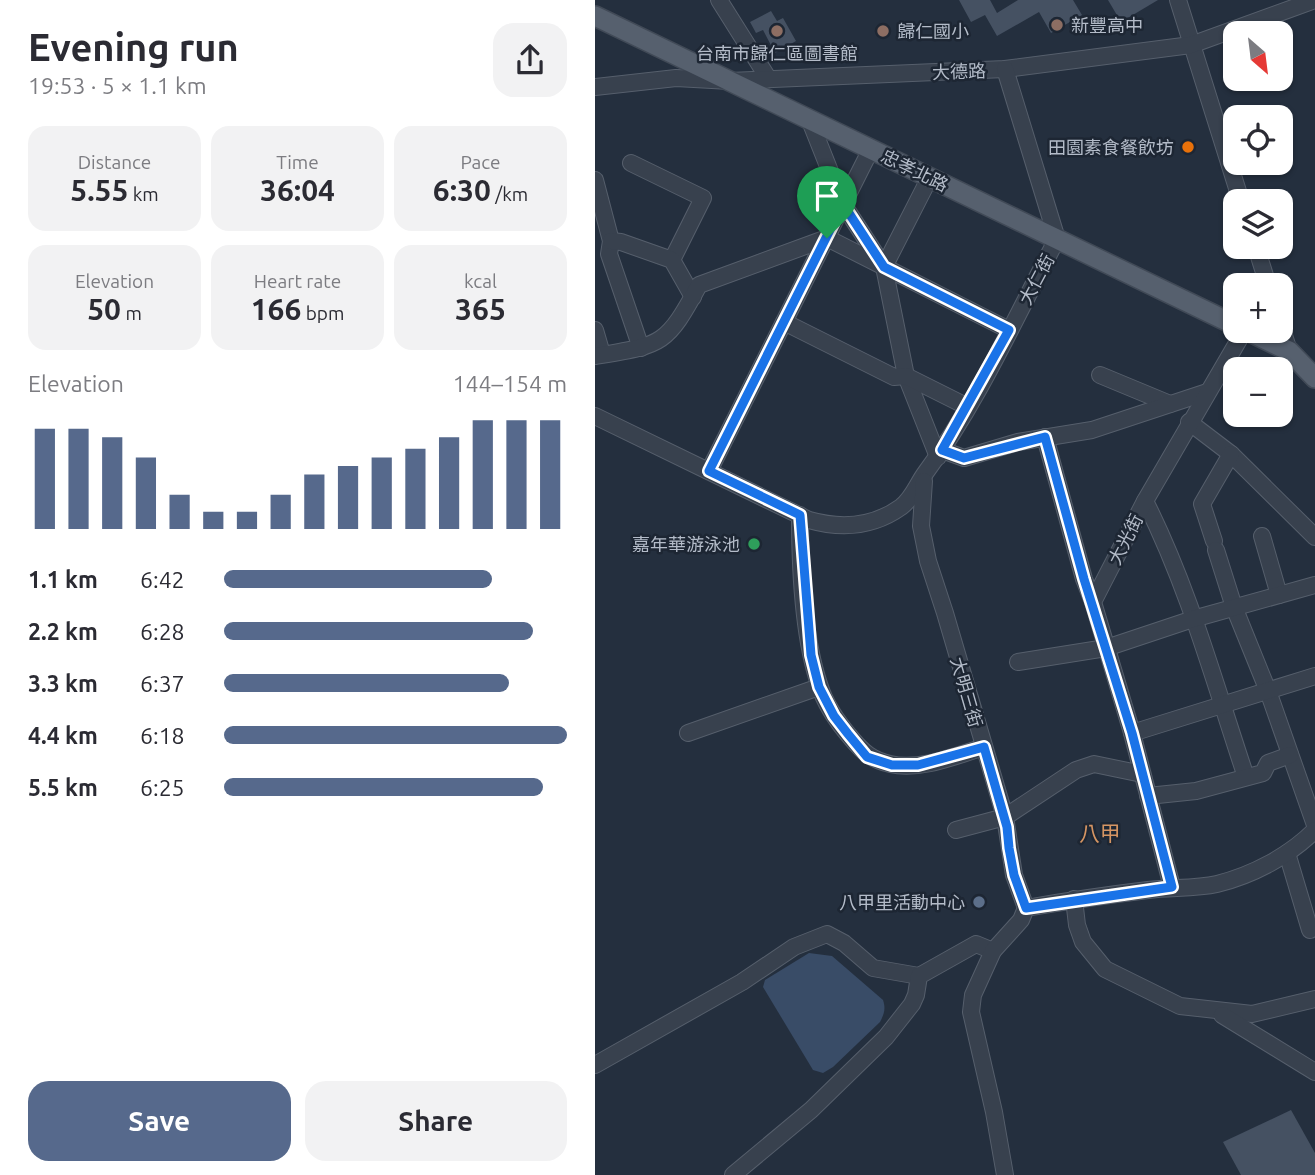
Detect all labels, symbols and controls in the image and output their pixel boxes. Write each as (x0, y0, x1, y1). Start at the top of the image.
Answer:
place label: 新豐高中 (1071, 15, 1143, 35)
marker: 新豐高中 (1049, 17, 1065, 33)
place label: 歸仁國小 (897, 21, 969, 41)
north arrow (1223, 21, 1293, 91)
map controls (1223, 21, 1293, 427)
button: share (493, 23, 567, 97)
marker: 台南市歸仁區圖書館 (769, 23, 785, 39)
marker: 歸仁國小 (875, 23, 891, 39)
text: Evening run (28, 26, 239, 68)
place label: 台南市歸仁區圖書館 (696, 43, 858, 63)
street label: 大德路 (932, 60, 986, 82)
text: 19:53 · 5 × 1.1 km (28, 73, 207, 98)
button: locate (1223, 105, 1293, 175)
place label: 田園素食餐飲坊 (1048, 137, 1174, 157)
marker: 田園素食餐飲坊 (1180, 139, 1196, 155)
street label: 忠孝北路 (878, 145, 952, 195)
text: Distance (78, 151, 151, 173)
text: Time (276, 151, 319, 173)
text: Pace (460, 151, 501, 173)
pin (797, 166, 857, 238)
text: 5.55 (70, 173, 128, 207)
text: 36:04 (260, 173, 335, 207)
text: 6:30 (433, 173, 491, 207)
icon: arrive (808, 177, 846, 215)
text: km (128, 183, 159, 205)
text: /km (491, 183, 528, 205)
button: layers (1223, 189, 1293, 259)
street label: 大仁街 (1014, 250, 1058, 308)
text: Elevation (75, 270, 154, 292)
text: Heart rate (254, 270, 341, 292)
text: kcal (464, 270, 497, 292)
button: + (1223, 273, 1293, 343)
text: 50 (87, 292, 121, 326)
text: 166 (251, 292, 301, 326)
text: 365 (455, 292, 506, 326)
text: m (121, 302, 142, 324)
text: bpm (301, 302, 344, 324)
button: − (1223, 357, 1293, 427)
text: Elevation (28, 371, 124, 396)
text: 144–154 m (453, 371, 567, 396)
street label: 大光街 (1104, 510, 1146, 568)
place label: 嘉年華游泳池 (632, 534, 740, 554)
marker: 嘉年華游泳池 (746, 536, 762, 552)
text: 1.1 km (28, 567, 98, 592)
text: 6:42 (140, 567, 185, 592)
text: 2.2 km (28, 619, 98, 644)
text: 6:28 (140, 619, 185, 644)
street label: 大明三街 (947, 655, 987, 729)
text: 3.3 km (28, 671, 98, 696)
text: 6:37 (140, 671, 185, 696)
text: 4.4 km (28, 723, 98, 748)
text: 6:18 (140, 723, 185, 748)
text: 5.5 km (28, 775, 98, 800)
text: 6:25 (140, 775, 185, 800)
district label: 八甲 (1079, 821, 1121, 845)
place label: 八甲里活動中心 (839, 892, 965, 912)
marker: 八甲里活動中心 (971, 894, 987, 910)
button: Save (28, 1081, 291, 1161)
button: Share (305, 1081, 567, 1161)

